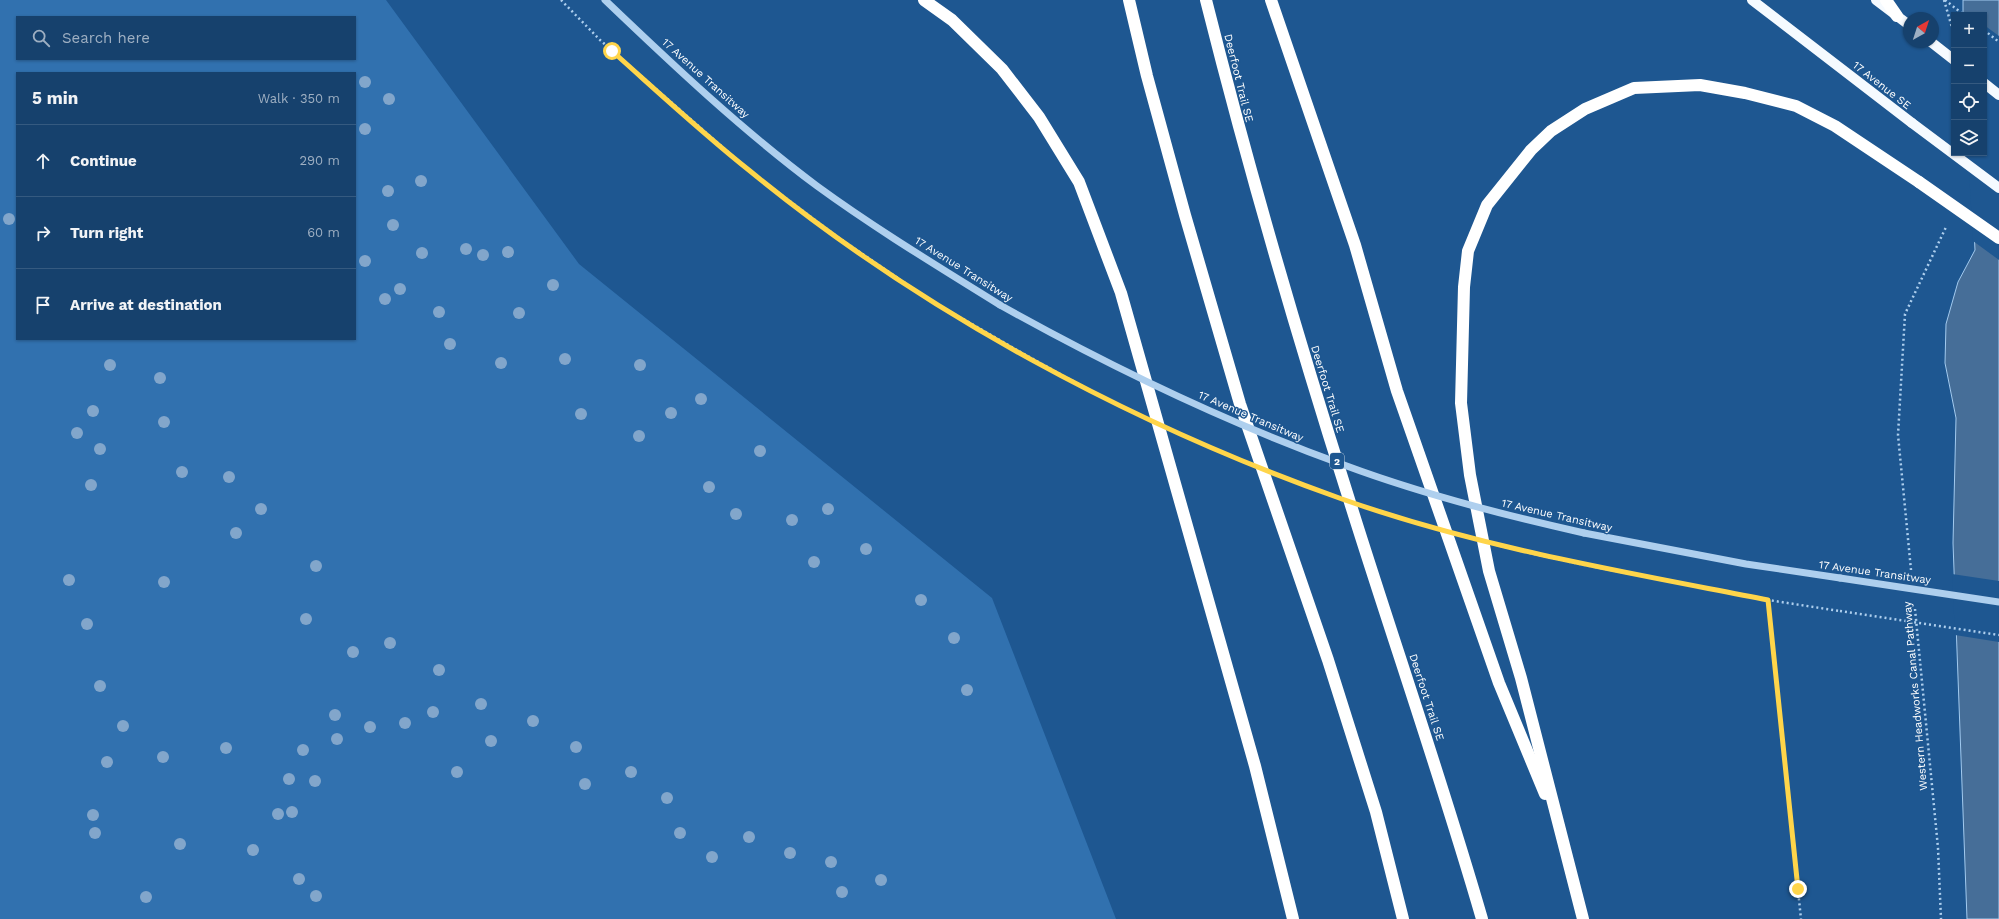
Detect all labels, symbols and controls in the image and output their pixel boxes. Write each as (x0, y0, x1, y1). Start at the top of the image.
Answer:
north arrow (1903, 12, 1939, 48)
map controls (1951, 12, 1987, 156)
button: + (1951, 12, 1987, 48)
search box (16, 16, 356, 60)
icon: search (30, 27, 52, 49)
text: Search here (62, 29, 150, 47)
street label: Deerfoot Trail SE (1221, 33, 1256, 124)
street label: 17 Avenue Transitway (659, 36, 752, 121)
route start (603, 42, 621, 60)
button: − (1951, 48, 1987, 84)
street label: 17 Avenue SE (1850, 59, 1913, 112)
button: locate (1951, 84, 1987, 120)
text: 5 min (32, 88, 78, 108)
text: Walk · 350 m (258, 91, 340, 106)
button: layers (1951, 120, 1987, 156)
icon: ahead (32, 150, 54, 172)
text: Continue (70, 152, 137, 170)
text: 290 m (299, 153, 340, 168)
icon: right (32, 222, 54, 244)
text: Turn right (70, 224, 143, 242)
text: 60 m (307, 225, 340, 240)
street label: 17 Avenue Transitway (912, 234, 1015, 305)
icon: arrive (32, 294, 54, 316)
text: Arrive at destination (70, 296, 222, 314)
street label: Deerfoot Trail SE (1308, 344, 1347, 434)
street label: 17 Avenue Transitway (1196, 388, 1306, 445)
road number: 2 (1330, 453, 1344, 469)
street label: 17 Avenue Transitway (1500, 496, 1614, 535)
street label: 17 Avenue Transitway (1818, 558, 1932, 587)
street label: Western Headworks Canal Pathway (1901, 601, 1930, 791)
street label: Deerfoot Trail SE (1406, 652, 1447, 742)
route end (1789, 880, 1807, 898)

